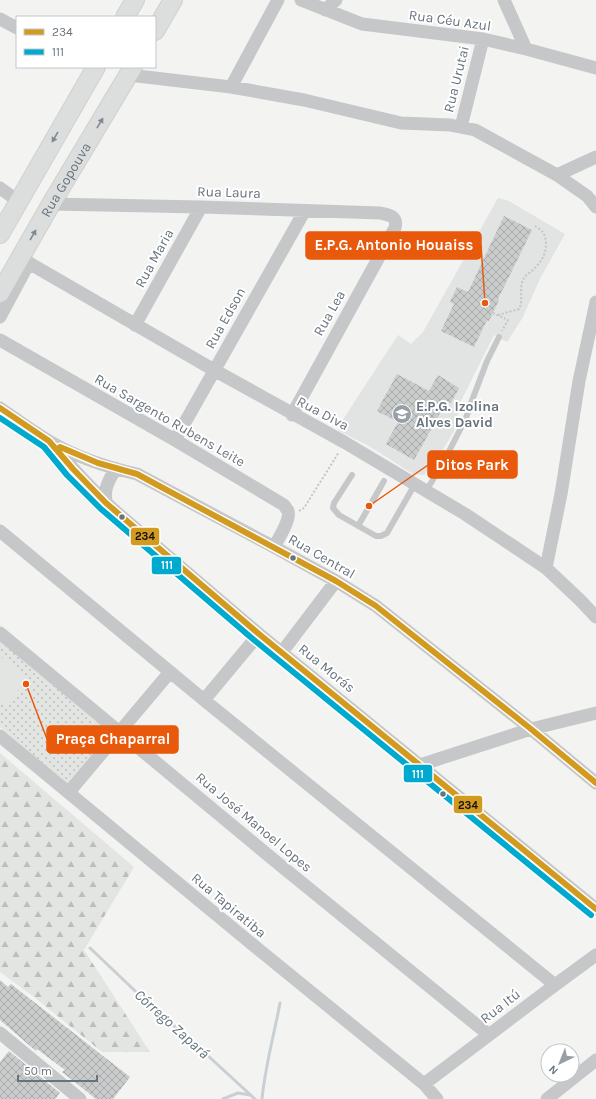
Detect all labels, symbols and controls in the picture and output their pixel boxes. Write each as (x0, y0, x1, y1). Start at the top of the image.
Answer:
street label: Rua Céu Azul (408, 6, 492, 35)
legend (16, 16, 156, 68)
text: 234 (52, 25, 73, 39)
street label: Rua Urutai (440, 44, 473, 114)
text: 111 (52, 45, 64, 59)
one-way arrow (96, 117, 103, 129)
one-way arrow (52, 131, 59, 143)
street label: Rua Gopouva (37, 140, 95, 220)
street label: Rua Laura (197, 183, 261, 202)
street label: Rua Maria (131, 226, 178, 291)
one-way arrow (30, 229, 37, 241)
callout: E.P.G. Antonio Houaiss (306, 232, 481, 259)
text: E.P.G. Antonio Houaiss (315, 236, 473, 254)
street label: Rua Edson (202, 285, 249, 352)
street label: Rua Lea (310, 287, 349, 339)
street label: Rua Sargento Rubens Leite (91, 370, 248, 471)
street label: Rua Diva (294, 393, 352, 434)
place label: E.P.G. Izolina Alves David (416, 398, 499, 431)
school or university icon: E.P.G. Izolina Alves David (391, 403, 413, 425)
callout: Ditos Park (428, 451, 517, 478)
text: Ditos Park (435, 456, 509, 474)
unlabelled marker (117, 512, 127, 522)
line badge: 234 (130, 527, 160, 546)
text: 234 (135, 530, 155, 543)
street label: Rua Central (285, 531, 358, 582)
unlabelled marker (288, 553, 298, 563)
line badge: 111 (151, 556, 182, 575)
text: 111 (161, 559, 173, 572)
street label: Rua Morás (295, 640, 358, 696)
callout: Praça Chaparral (47, 726, 178, 753)
text: Praça Chaparral (56, 730, 170, 748)
line badge: 111 (403, 764, 433, 783)
text: 111 (412, 768, 424, 781)
street label: Rua José Manoel Lopes (192, 769, 315, 876)
unlabelled marker (438, 789, 448, 799)
line badge: 234 (453, 795, 483, 814)
text: 234 (458, 799, 478, 812)
street label: Rua Tapiratiba (188, 869, 269, 942)
water label: Córrego Zapará (131, 986, 214, 1063)
street label: Rua Itú (477, 986, 524, 1027)
north arrow (540, 1043, 580, 1083)
scale bar (18, 1057, 97, 1083)
text: N (546, 1063, 561, 1077)
text: 50 m (24, 1064, 52, 1078)

